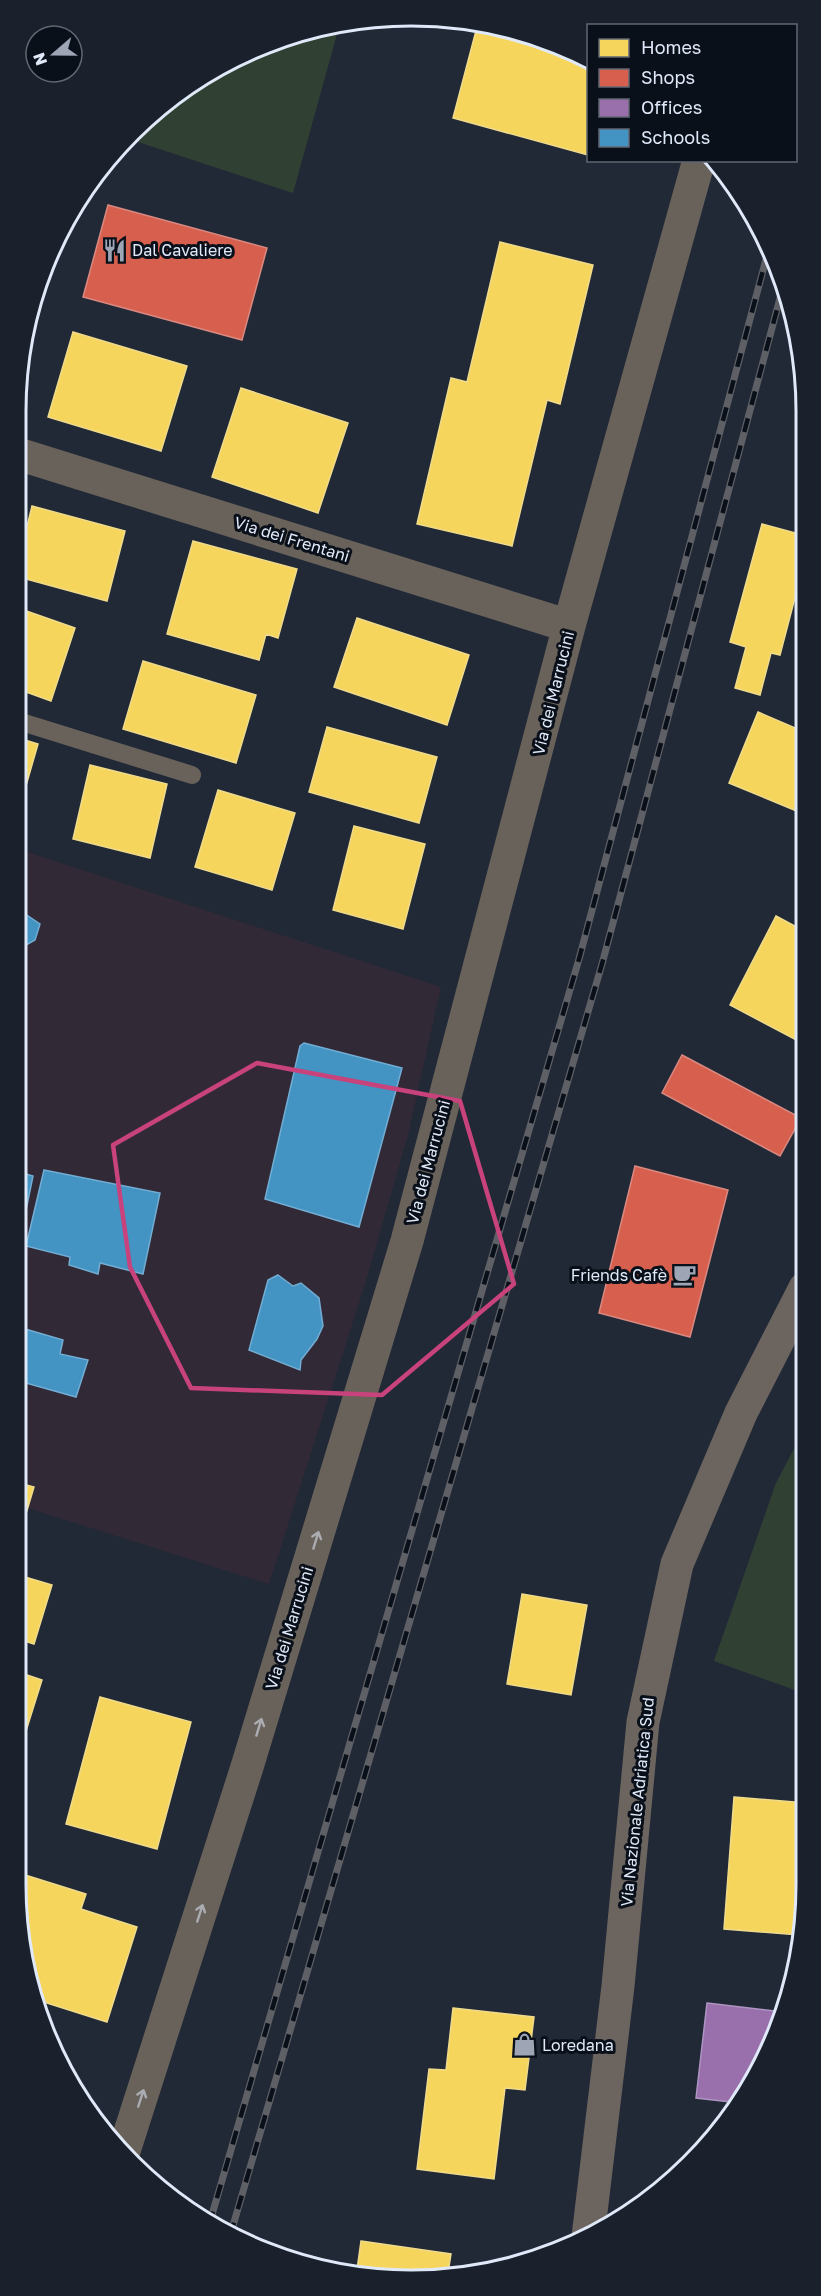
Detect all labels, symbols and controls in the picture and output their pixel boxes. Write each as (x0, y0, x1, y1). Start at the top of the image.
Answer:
north arrow (24, 24, 84, 84)
legend (587, 24, 797, 162)
text: Homes (641, 36, 701, 58)
text: N (28, 50, 51, 68)
text: Shops (641, 66, 695, 88)
text: Offices (641, 96, 702, 118)
text: Schools (641, 126, 710, 148)
restaurant icon: Dal Cavaliere (101, 237, 127, 263)
place label: Dal Cavaliere (132, 240, 233, 260)
street label: Via dei Frentani (232, 512, 352, 566)
street label: Via dei Marrucini (528, 629, 578, 757)
street label: Via dei Marrucini (402, 1098, 454, 1226)
cafe icon: Friends Cafè (672, 1262, 698, 1288)
place label: Friends Cafè (571, 1265, 667, 1285)
one-way arrow (311, 1531, 322, 1550)
street label: Via dei Marrucini (261, 1564, 317, 1692)
street label: Via Nazionale Adriatica Sud (616, 1696, 658, 1908)
one-way arrow (254, 1718, 265, 1737)
one-way arrow (195, 1904, 206, 1923)
shop icon: Loredana (511, 2032, 537, 2058)
place label: Loredana (542, 2035, 614, 2055)
one-way arrow (136, 2089, 147, 2108)

